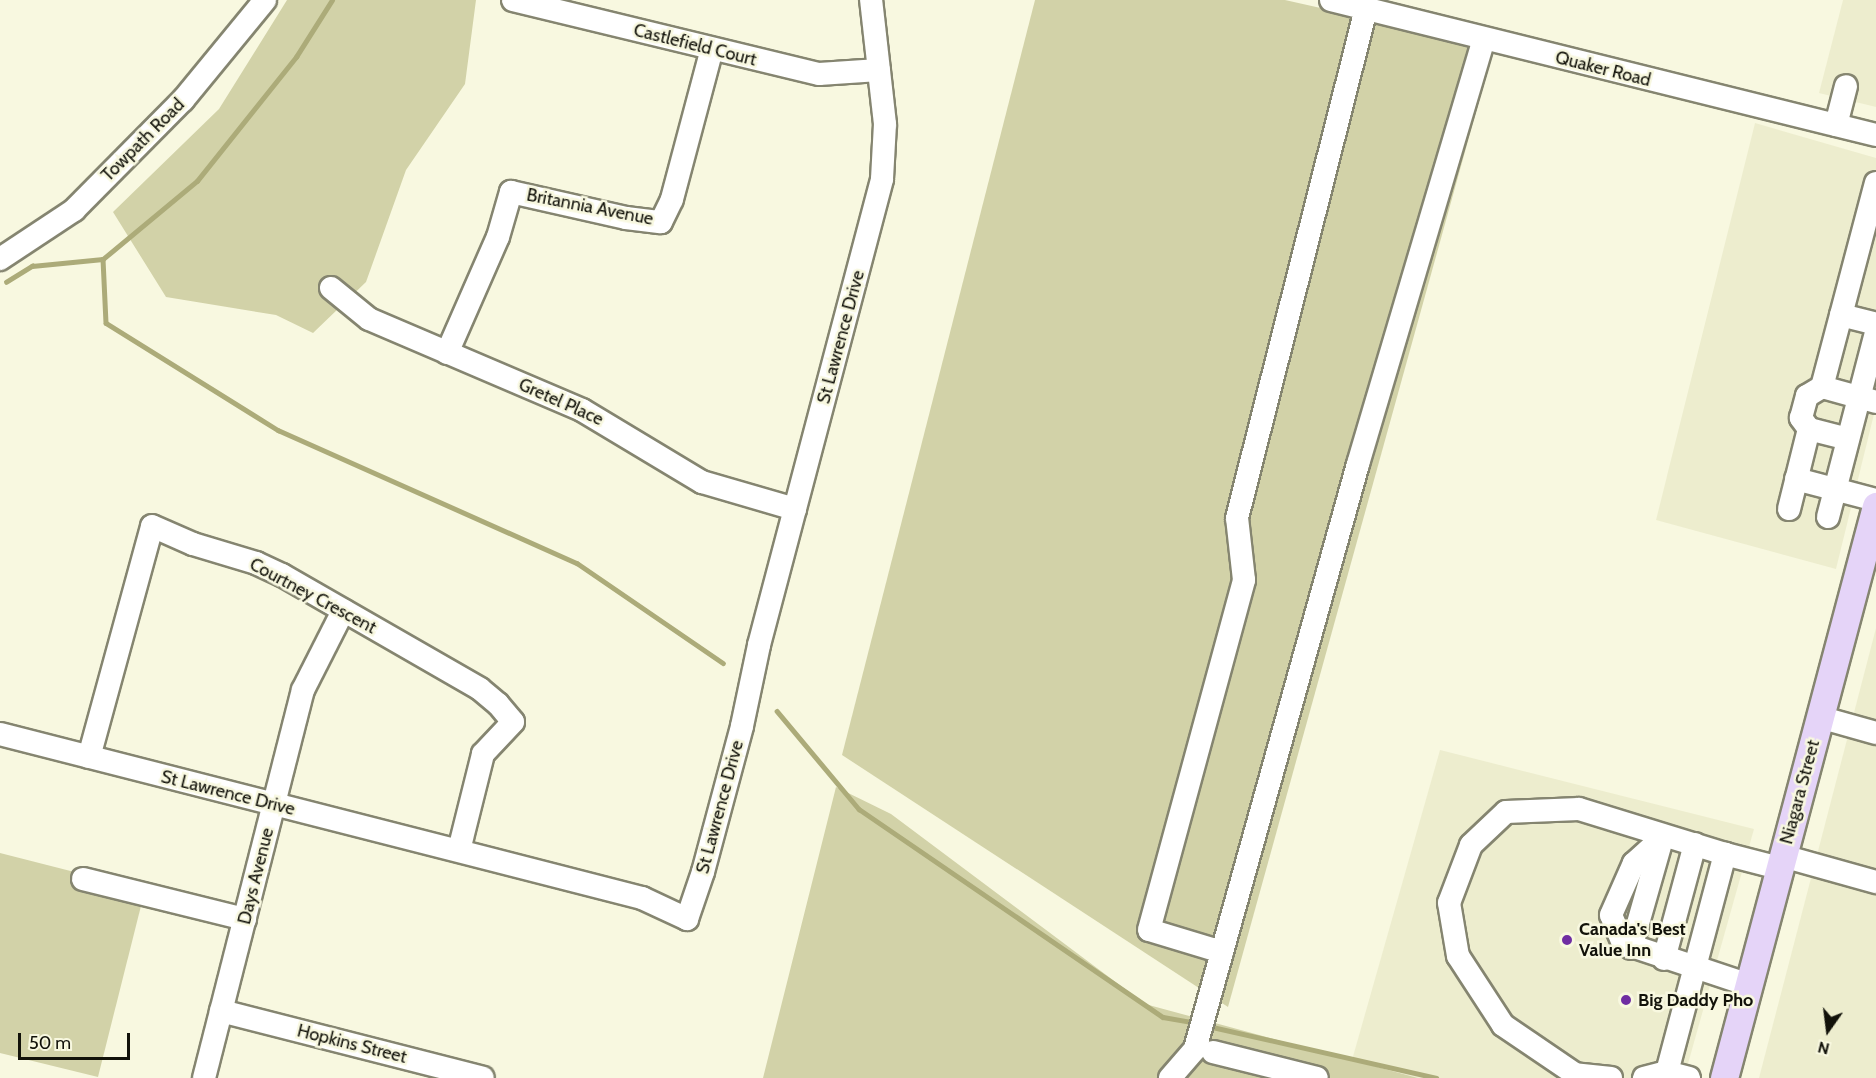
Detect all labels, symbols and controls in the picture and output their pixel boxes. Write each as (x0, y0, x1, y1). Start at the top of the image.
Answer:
street label: Castlefield Court (631, 19, 759, 71)
street label: Quaker Road (1553, 47, 1653, 91)
street label: Towpath Road (97, 94, 189, 186)
street label: Britannia Avenue (525, 184, 655, 230)
street label: St Lawrence Drive (813, 268, 869, 406)
street label: Gretel Place (515, 374, 607, 430)
street label: Courtney Crescent (246, 553, 380, 639)
street label: Niagara Street (1776, 737, 1824, 847)
street label: St Lawrence Drive (692, 738, 748, 876)
street label: St Lawrence Drive (159, 766, 297, 820)
street label: Days Avenue (234, 825, 278, 927)
place label: Canada's Best Value Inn (1579, 919, 1686, 962)
marker: Canada's Best Value Inn (1560, 933, 1574, 947)
place label: Big Daddy Pho (1638, 989, 1753, 1011)
marker: Big Daddy Pho (1619, 993, 1633, 1007)
north arrow (1798, 1000, 1858, 1060)
street label: Hopkins Street (295, 1020, 409, 1068)
scale bar (21, 1021, 134, 1059)
text: 50 m (29, 1032, 71, 1054)
text: N (1816, 1037, 1831, 1059)

